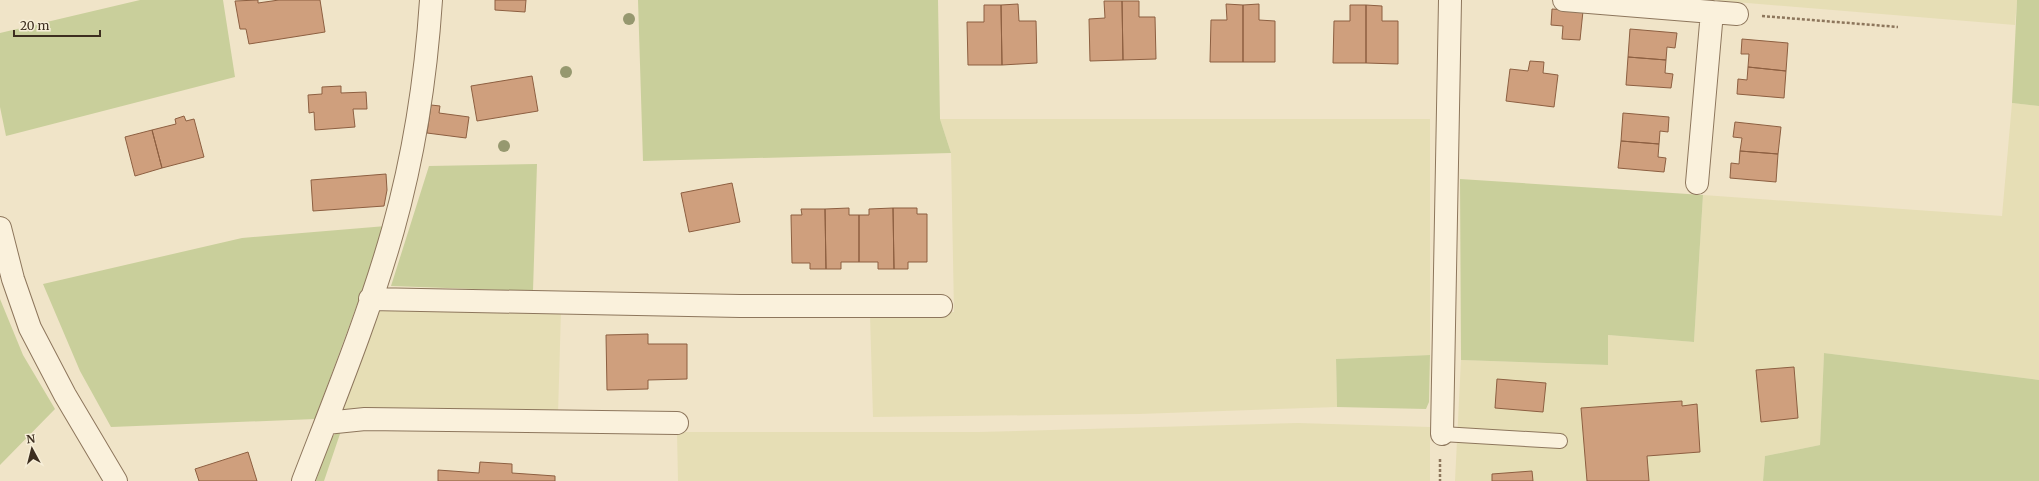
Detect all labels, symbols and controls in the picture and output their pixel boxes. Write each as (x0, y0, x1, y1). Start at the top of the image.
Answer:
scale bar (14, 12, 100, 38)
text: 20 m (20, 18, 49, 33)
north arrow (12, 429, 52, 469)
text: N (26, 432, 36, 447)

